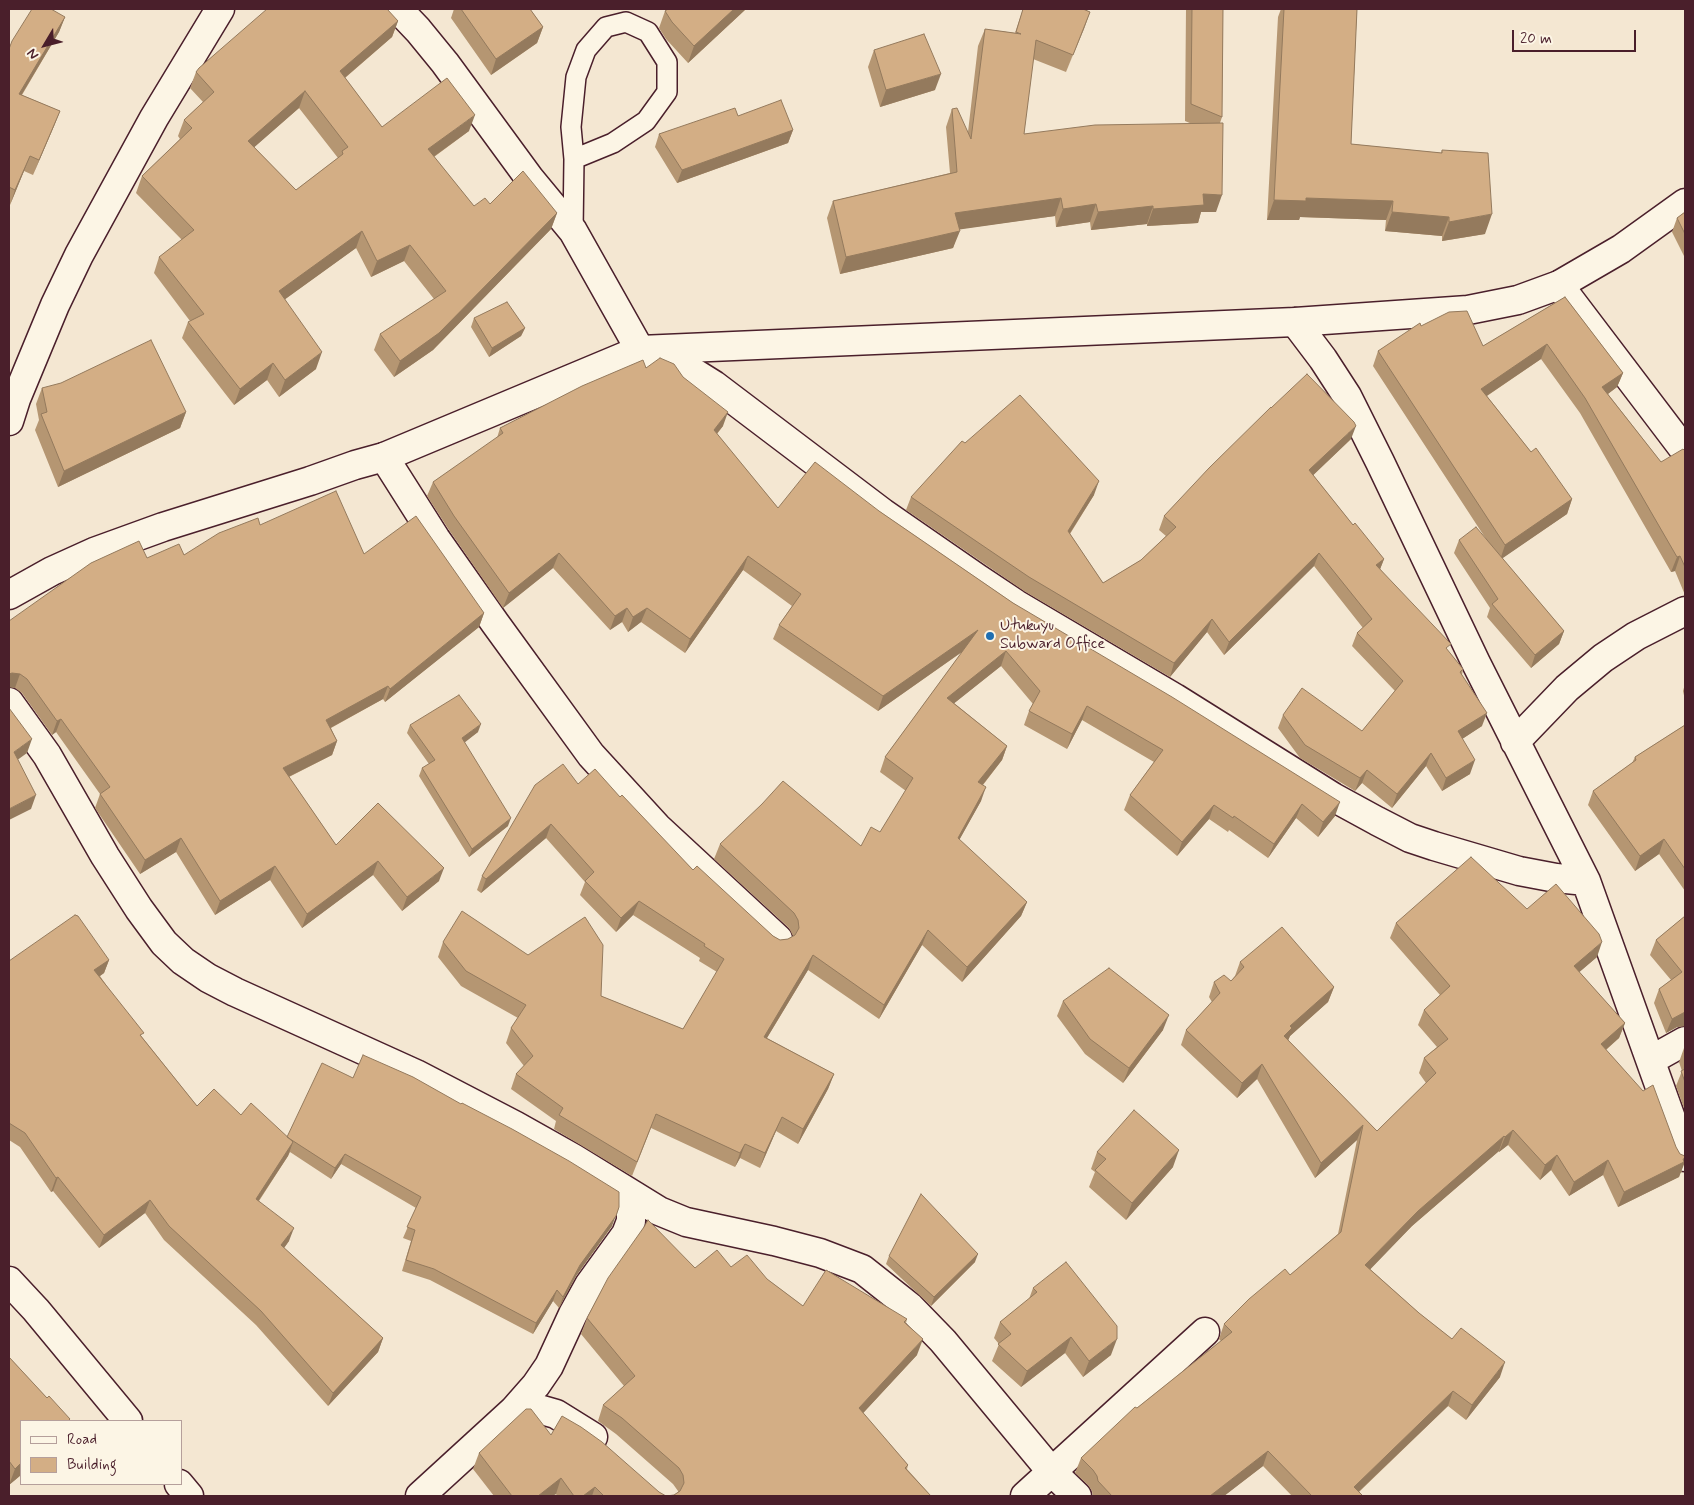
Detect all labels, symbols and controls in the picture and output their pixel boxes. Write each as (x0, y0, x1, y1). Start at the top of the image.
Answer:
north arrow (20, 20, 70, 70)
scale bar (1514, 20, 1638, 52)
text: 20 m (1520, 29, 1552, 49)
text: N (23, 45, 43, 63)
place label: Utukuyu Subward Office (1000, 617, 1105, 655)
marker: Utukuyu Subward Office (984, 630, 996, 642)
legend (20, 1420, 182, 1485)
text: Road (67, 1430, 97, 1450)
text: Building (67, 1455, 117, 1475)

